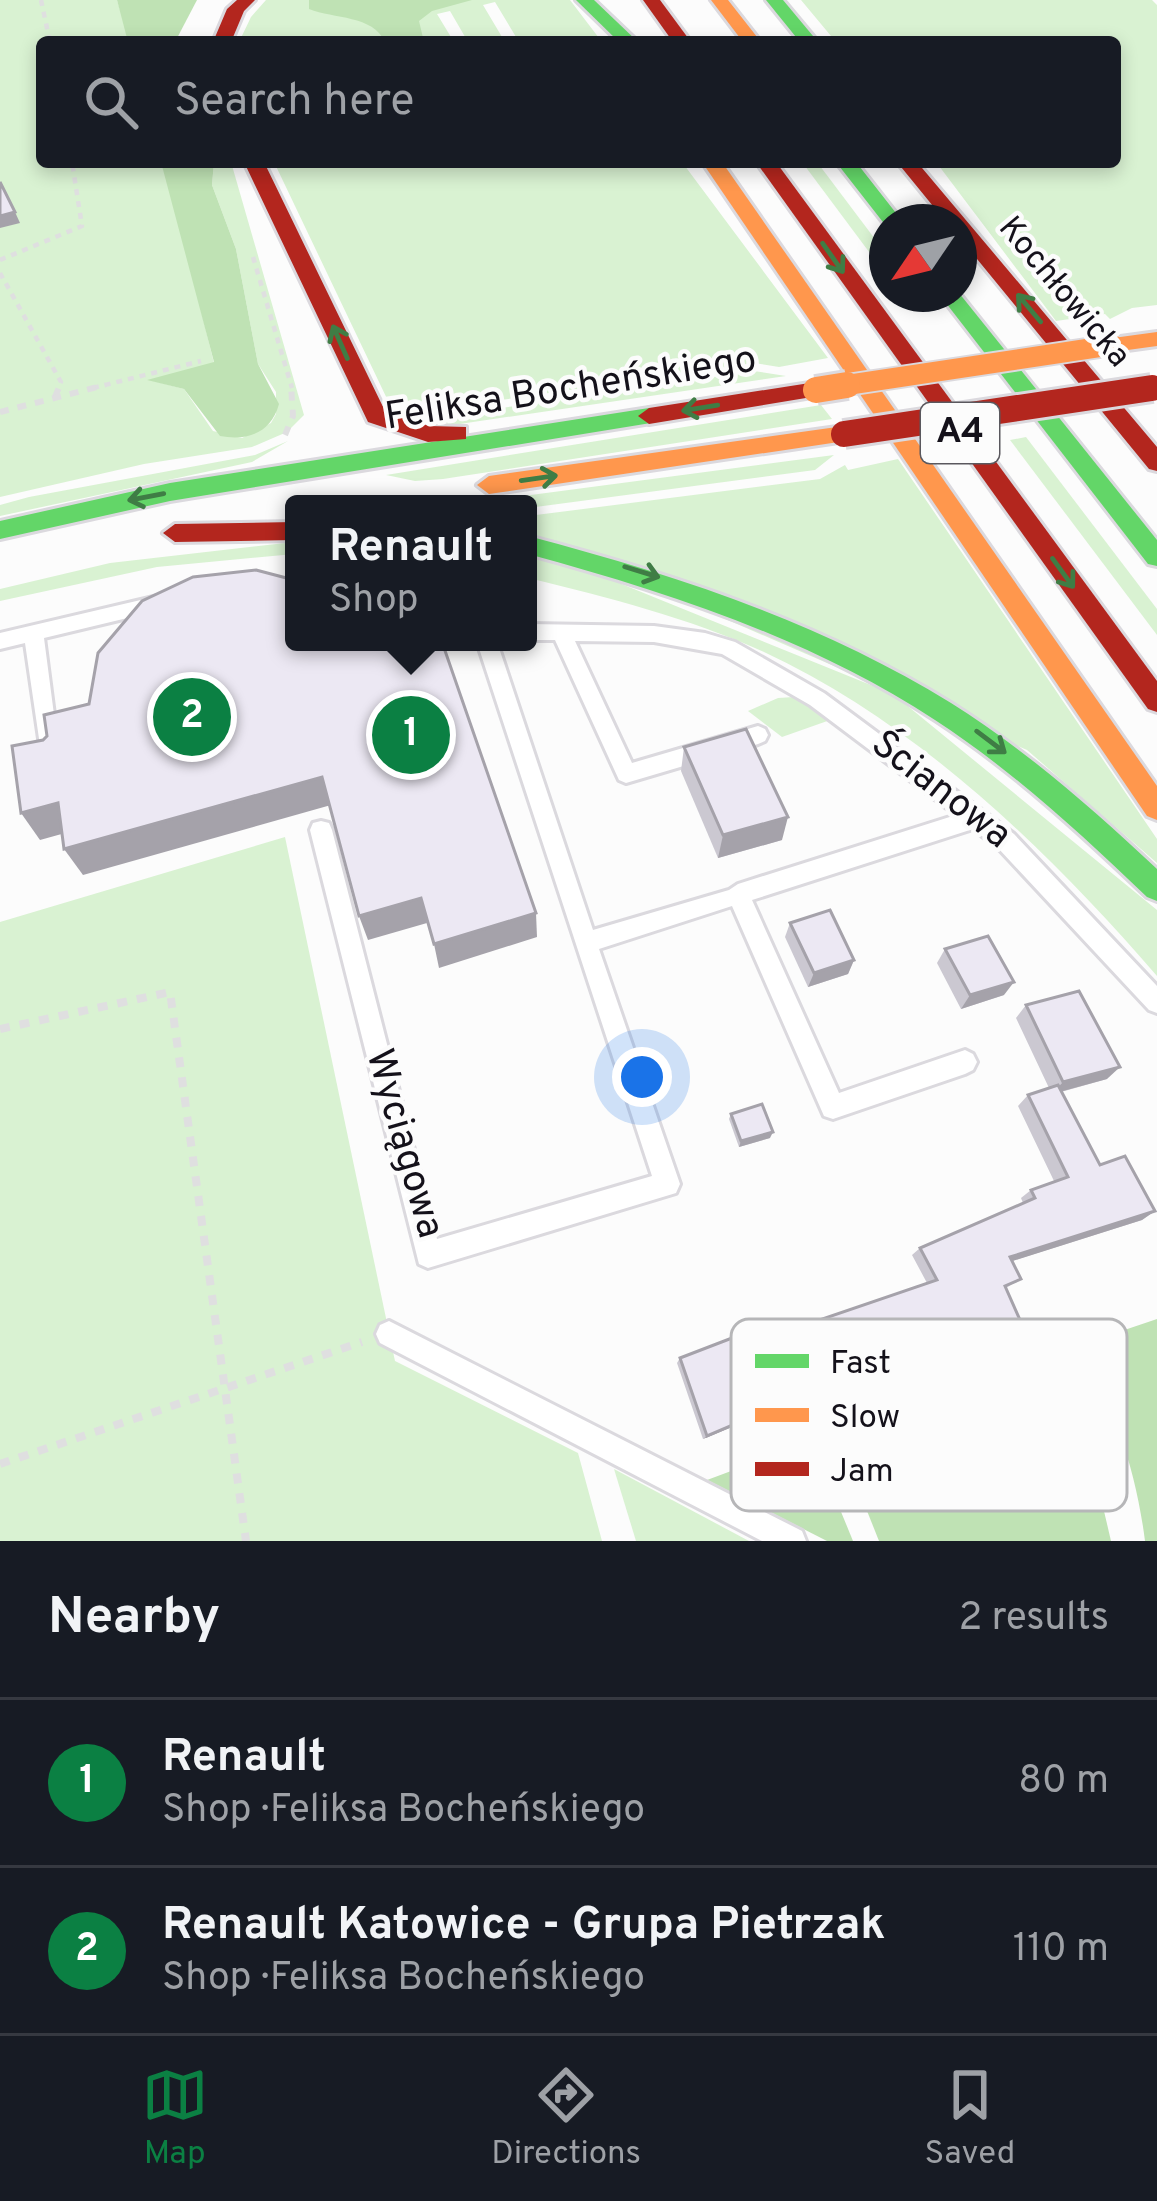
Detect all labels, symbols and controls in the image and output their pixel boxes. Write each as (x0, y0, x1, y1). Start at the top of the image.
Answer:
search box (36, 36, 1121, 168)
icon: search (78, 69, 144, 135)
text: Search here (174, 74, 414, 131)
north arrow (869, 204, 977, 312)
street label: Kochłowicka (988, 209, 1138, 377)
one-way arrow (820, 241, 845, 274)
one-way arrow (1016, 293, 1042, 325)
one-way arrow (327, 324, 349, 360)
street label: Feliksa Bocheńskiego (382, 336, 760, 444)
one-way arrow (682, 397, 721, 420)
road number: A4 (921, 403, 999, 463)
one-way arrow (518, 466, 557, 489)
one-way arrow (127, 487, 166, 509)
popup (285, 495, 537, 651)
text: Renault (329, 520, 493, 577)
one-way arrow (1049, 556, 1075, 589)
one-way arrow (622, 562, 660, 584)
text: Shop (329, 577, 419, 626)
pin: 2 (153, 672, 231, 762)
pin: 1 (372, 690, 450, 780)
street label: Ścianowa (860, 718, 1023, 861)
one-way arrow (974, 728, 1006, 754)
street label: Wyciągowa (353, 1044, 453, 1244)
your location (612, 1047, 672, 1107)
legend (731, 1319, 1127, 1511)
text: Fast (830, 1344, 891, 1386)
text: Slow (830, 1398, 900, 1440)
text: Jam (830, 1452, 894, 1494)
text: Nearby (48, 1587, 220, 1652)
text: 2 results (958, 1595, 1109, 1644)
text: Renault (162, 1730, 326, 1787)
text: 1 (79, 1758, 95, 1807)
text: 80 m (1018, 1758, 1109, 1807)
text: Shop · Feliksa Bocheńskiego (162, 1787, 645, 1836)
text: Renault Katowice - Grupa Pietrzak (162, 1898, 885, 1955)
text: 2 (75, 1926, 99, 1975)
text: 110 m (1013, 1926, 1109, 1975)
text: Shop · Feliksa Bocheńskiego (162, 1955, 645, 2004)
tab: Map (142, 2062, 208, 2176)
tab: Directions (491, 2062, 641, 2176)
tab: Saved (925, 2062, 1015, 2176)

